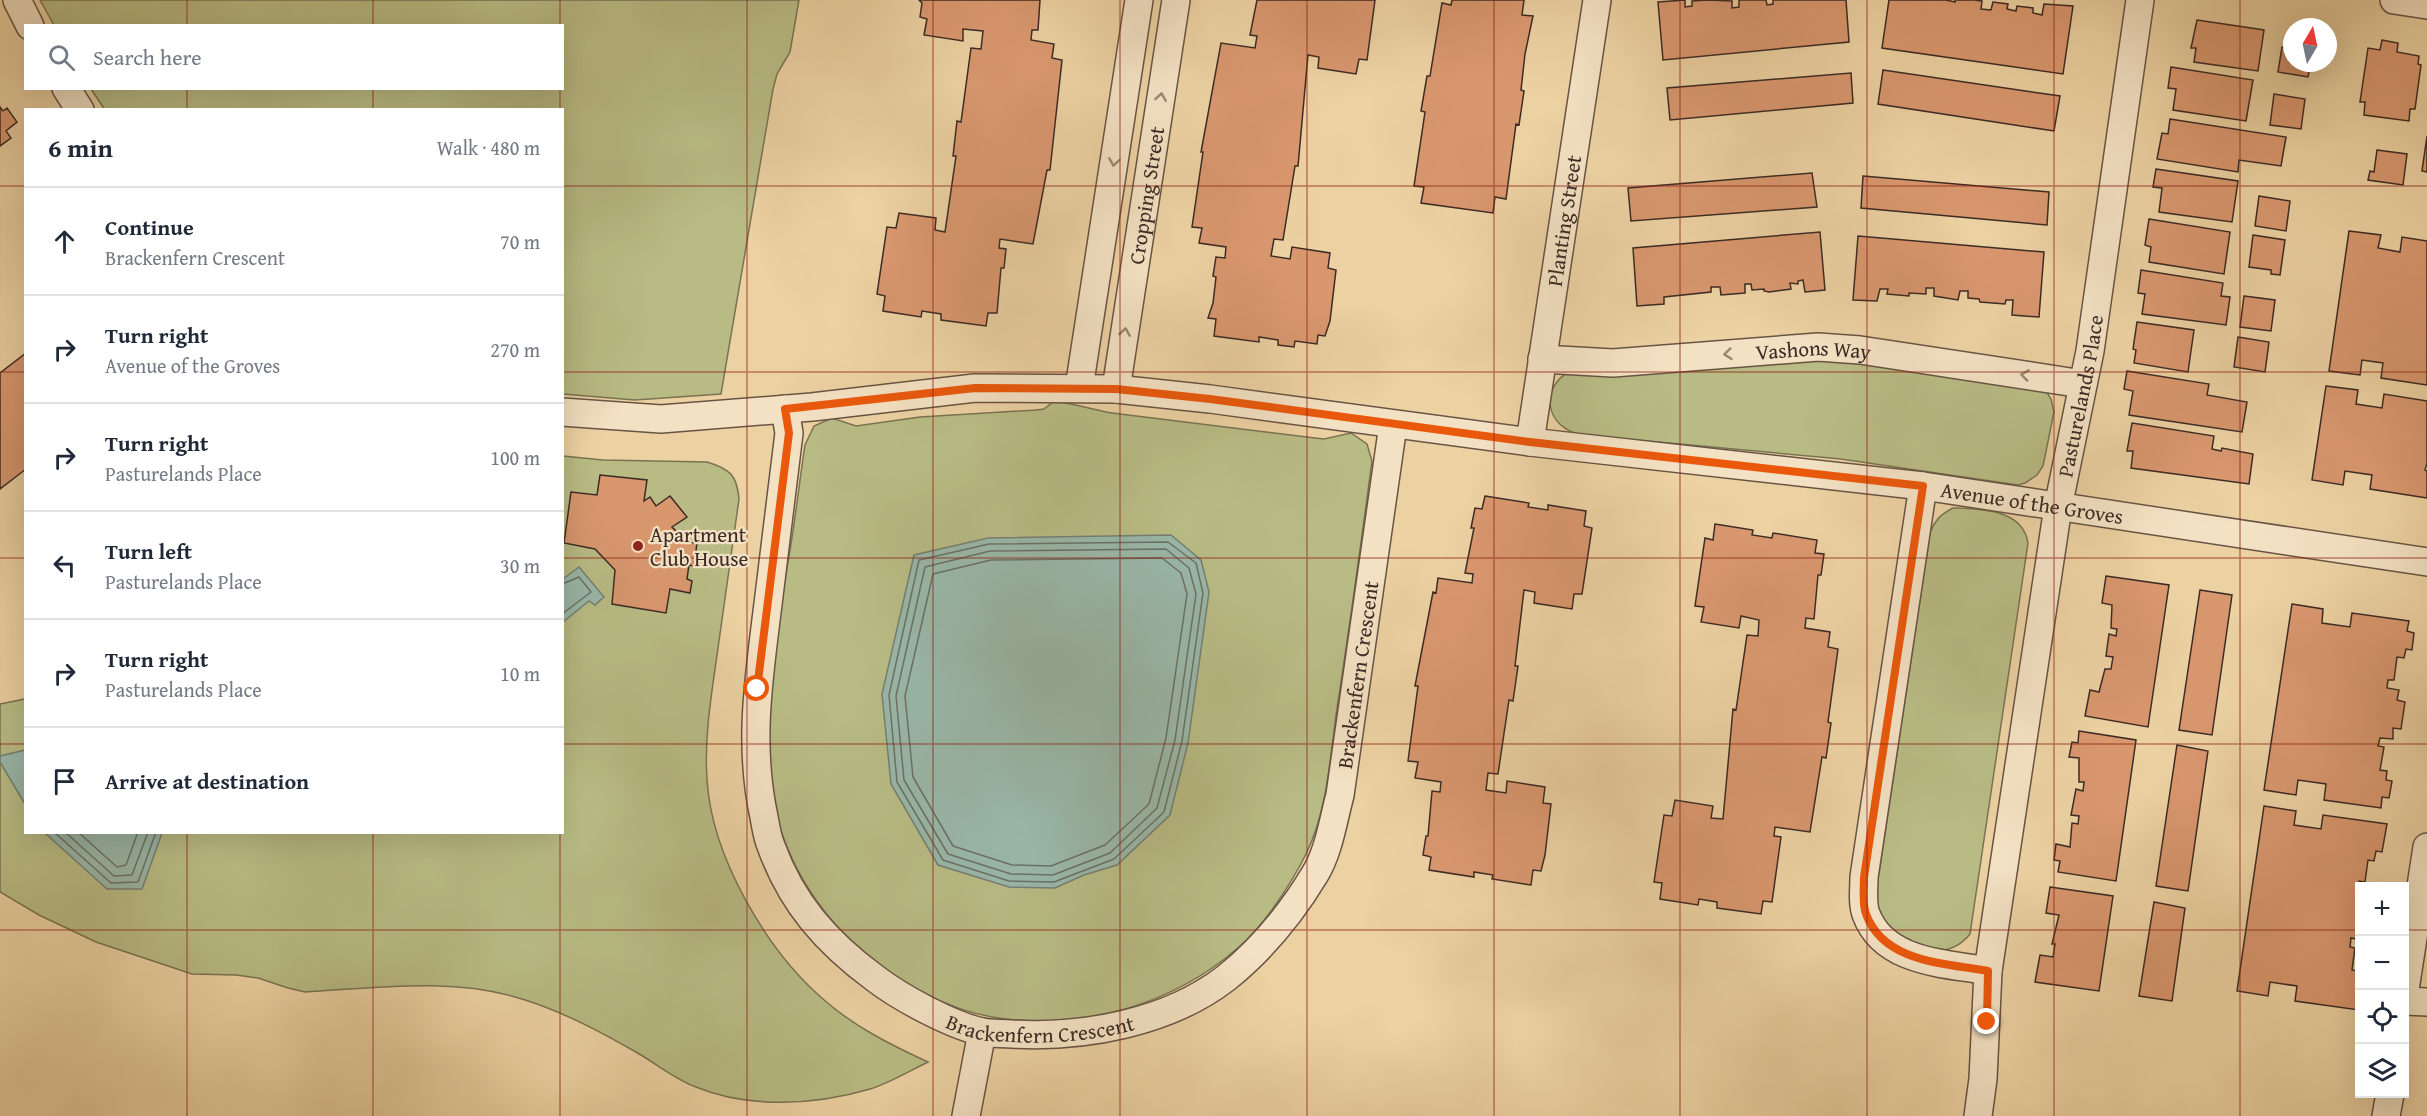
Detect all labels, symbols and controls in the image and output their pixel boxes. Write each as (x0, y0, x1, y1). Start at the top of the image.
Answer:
north arrow (2283, 18, 2337, 72)
search box (24, 24, 564, 90)
icon: search (45, 41, 78, 74)
text: Search here (93, 41, 202, 73)
one-way arrow (1155, 93, 1167, 102)
street label: Cropping Street (1120, 124, 1172, 266)
text: 6 min (48, 128, 113, 167)
text: Walk · 480 m (437, 133, 540, 162)
street label: Planting Street (1538, 152, 1589, 288)
one-way arrow (1108, 156, 1121, 166)
text: Continue (105, 211, 194, 243)
icon: ahead (48, 225, 81, 258)
text: 70 m (500, 227, 540, 256)
text: Brackenfern Crescent (105, 243, 285, 272)
street label: Pasturelands Place (2049, 313, 2110, 480)
text: Turn right (105, 319, 208, 351)
one-way arrow (1118, 327, 1130, 336)
street label: Vashons Way (1754, 331, 1874, 367)
icon: right (48, 333, 81, 366)
text: 270 m (490, 335, 540, 364)
one-way arrow (1723, 347, 1732, 360)
text: Avenue of the Groves (105, 351, 280, 380)
one-way arrow (2021, 369, 2030, 381)
text: Turn right (105, 427, 208, 459)
icon: right (48, 441, 81, 474)
text: 100 m (490, 443, 540, 472)
text: Pasturelands Place (105, 459, 262, 488)
street label: Avenue of the Groves (1939, 473, 2125, 532)
place label: Apartment Club House (650, 519, 749, 574)
text: Turn left (105, 535, 192, 567)
marker: Apartment Club House (631, 539, 645, 553)
icon: left (48, 549, 81, 582)
text: 30 m (500, 551, 540, 580)
text: Pasturelands Place (105, 567, 262, 596)
street label: Brackenfern Crescent (1328, 578, 1386, 770)
text: Turn right (105, 643, 208, 675)
icon: right (48, 657, 81, 690)
text: 10 m (500, 659, 540, 688)
text: Pasturelands Place (105, 675, 262, 704)
route start (743, 675, 769, 701)
icon: arrive (48, 765, 81, 798)
text: Arrive at destination (105, 765, 309, 797)
map controls (2355, 882, 2409, 1098)
button: + (2355, 882, 2409, 936)
button: − (2355, 936, 2409, 990)
button: locate (2355, 990, 2409, 1044)
street label: Brackenfern Crescent (942, 1006, 1138, 1050)
route end (1973, 1008, 1999, 1034)
button: layers (2355, 1044, 2409, 1098)

